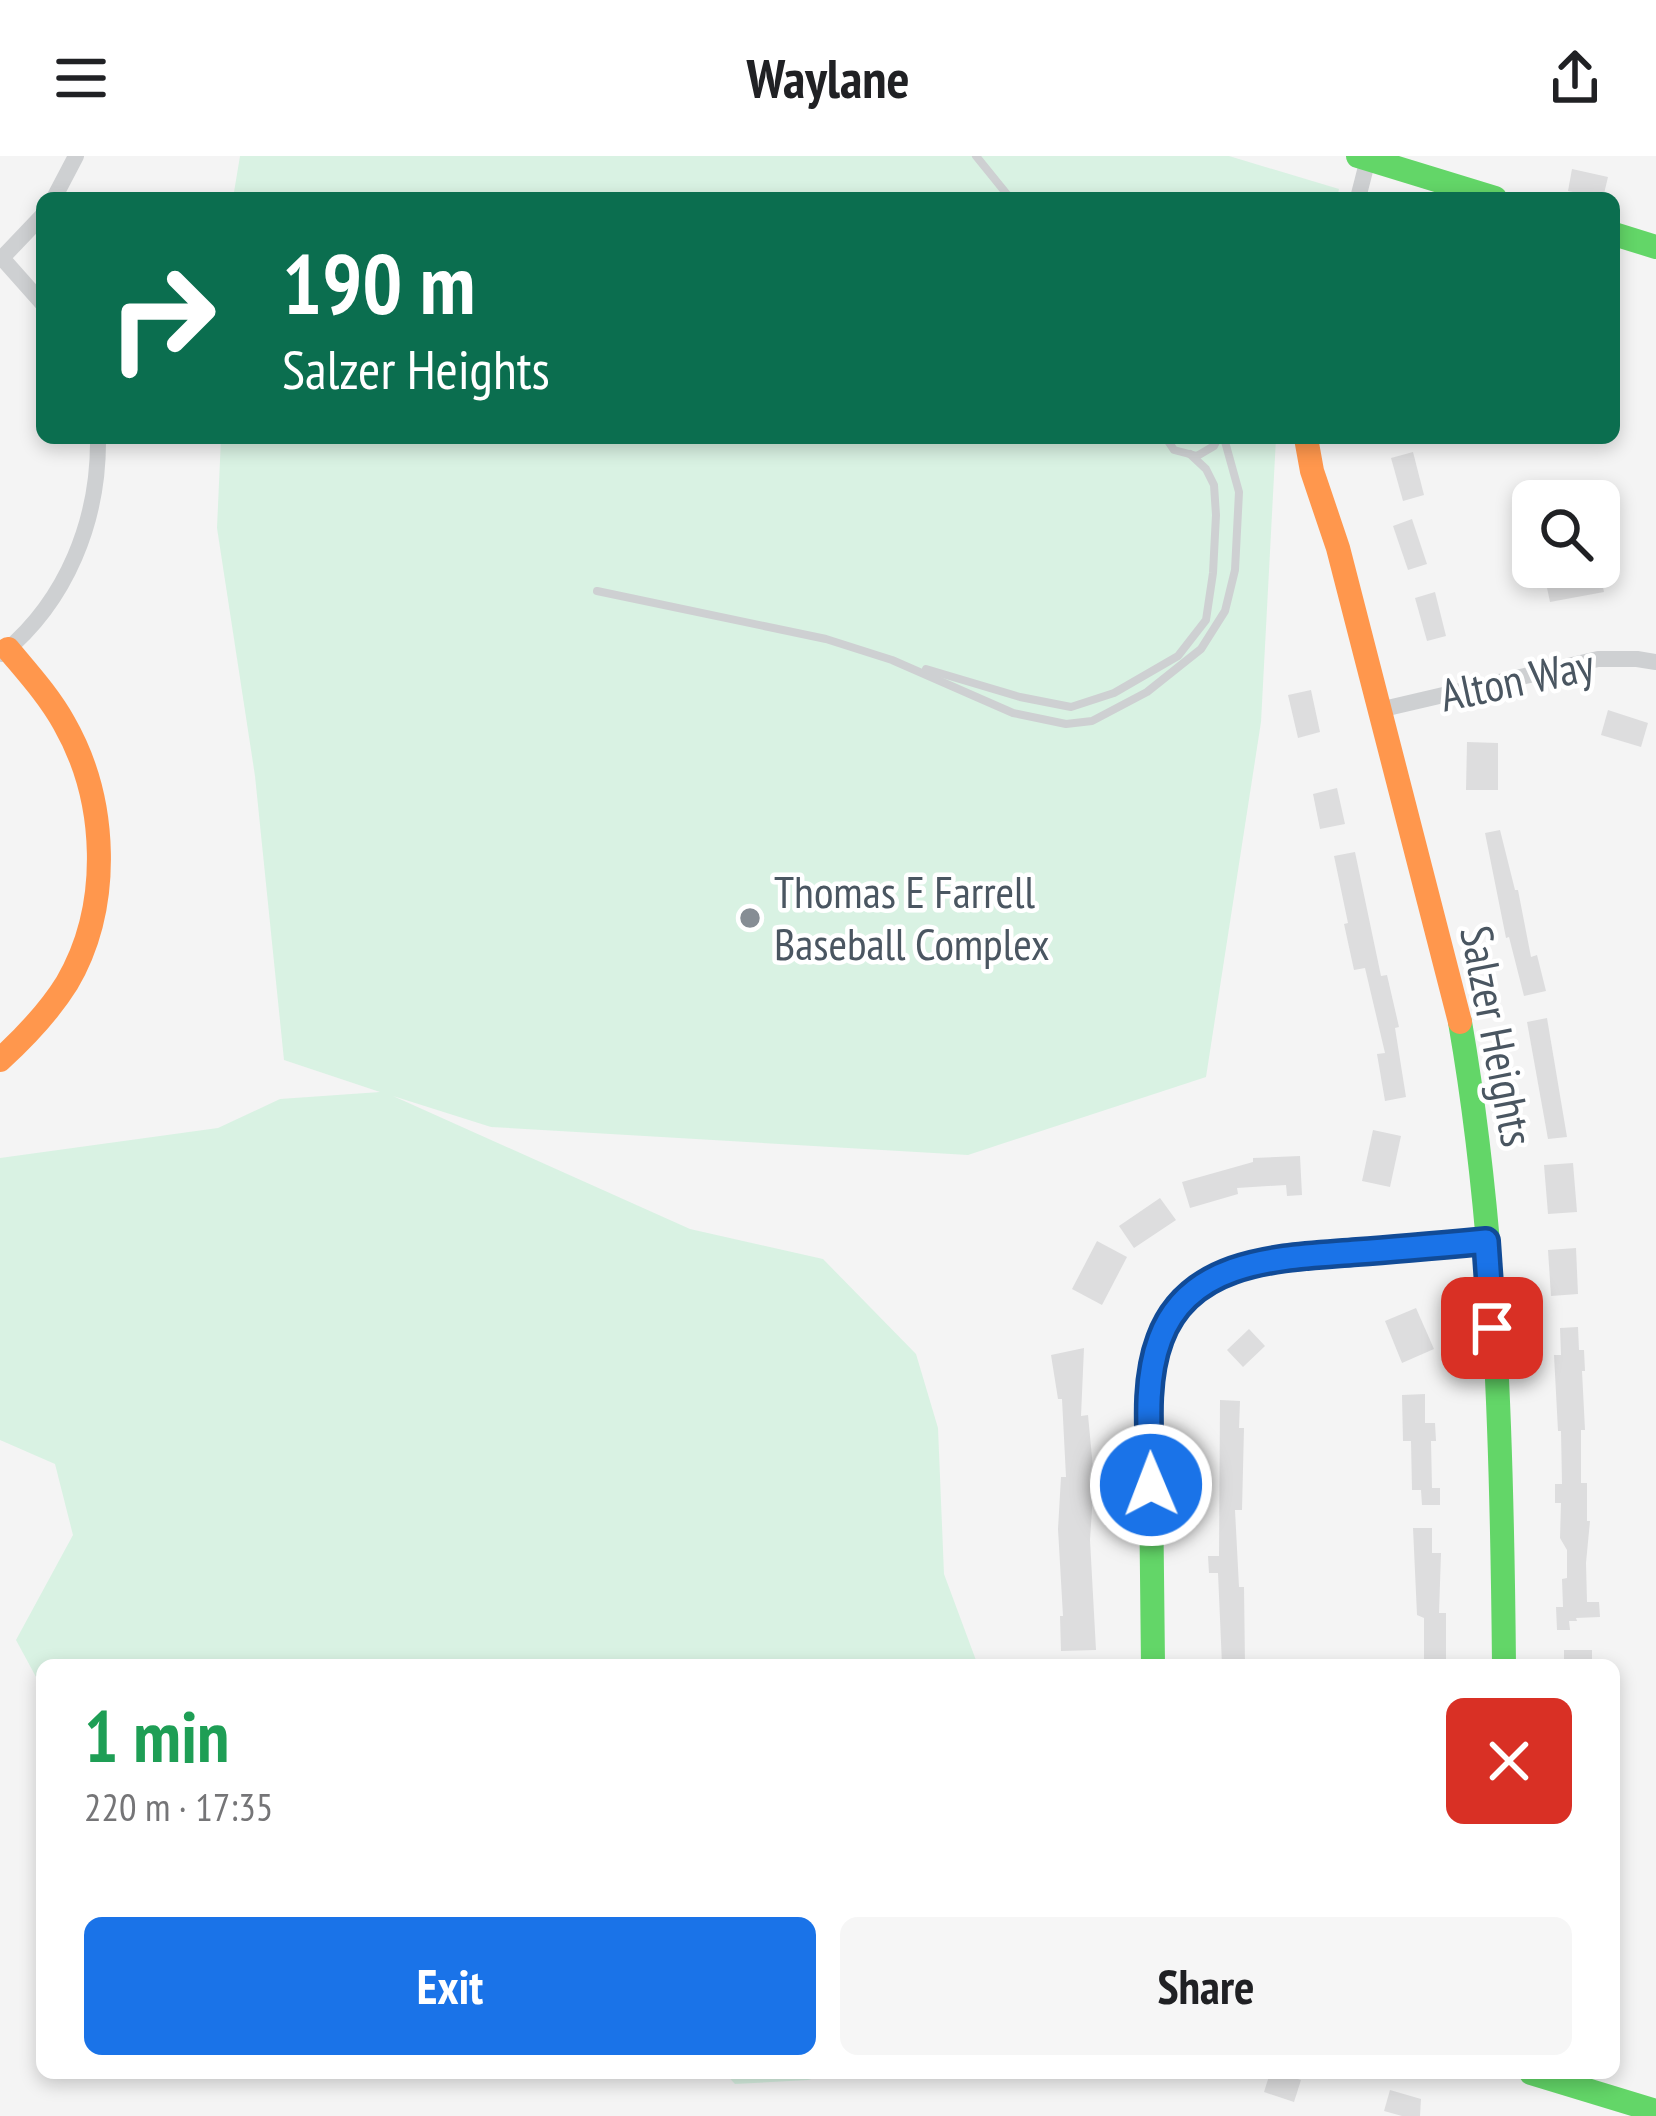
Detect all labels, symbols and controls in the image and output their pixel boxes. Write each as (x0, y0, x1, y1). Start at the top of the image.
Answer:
text: Waylane (746, 43, 910, 113)
icon: menu (48, 45, 114, 111)
icon: share (1542, 45, 1608, 111)
text: 190 m (282, 228, 475, 337)
icon: right (84, 240, 240, 396)
text: Salzer Heights (282, 334, 550, 404)
map controls (1512, 480, 1620, 588)
button: search (1512, 480, 1620, 588)
street label: Alton Way (1435, 634, 1599, 724)
place label: Thomas E Farrell Baseball Complex (774, 862, 1050, 972)
marker: Thomas E Farrell Baseball Complex (737, 905, 763, 931)
street label: Salzer Heights (1448, 921, 1548, 1151)
pin (1441, 1277, 1543, 1379)
icon: arrive (1459, 1295, 1525, 1361)
position arrow (1088, 1422, 1214, 1548)
text: 1 min (84, 1689, 229, 1782)
button: close (1446, 1698, 1572, 1824)
text: 220 m · 17:35 (84, 1781, 273, 1832)
button: Exit (84, 1917, 816, 2055)
button: Share (840, 1917, 1572, 2055)

